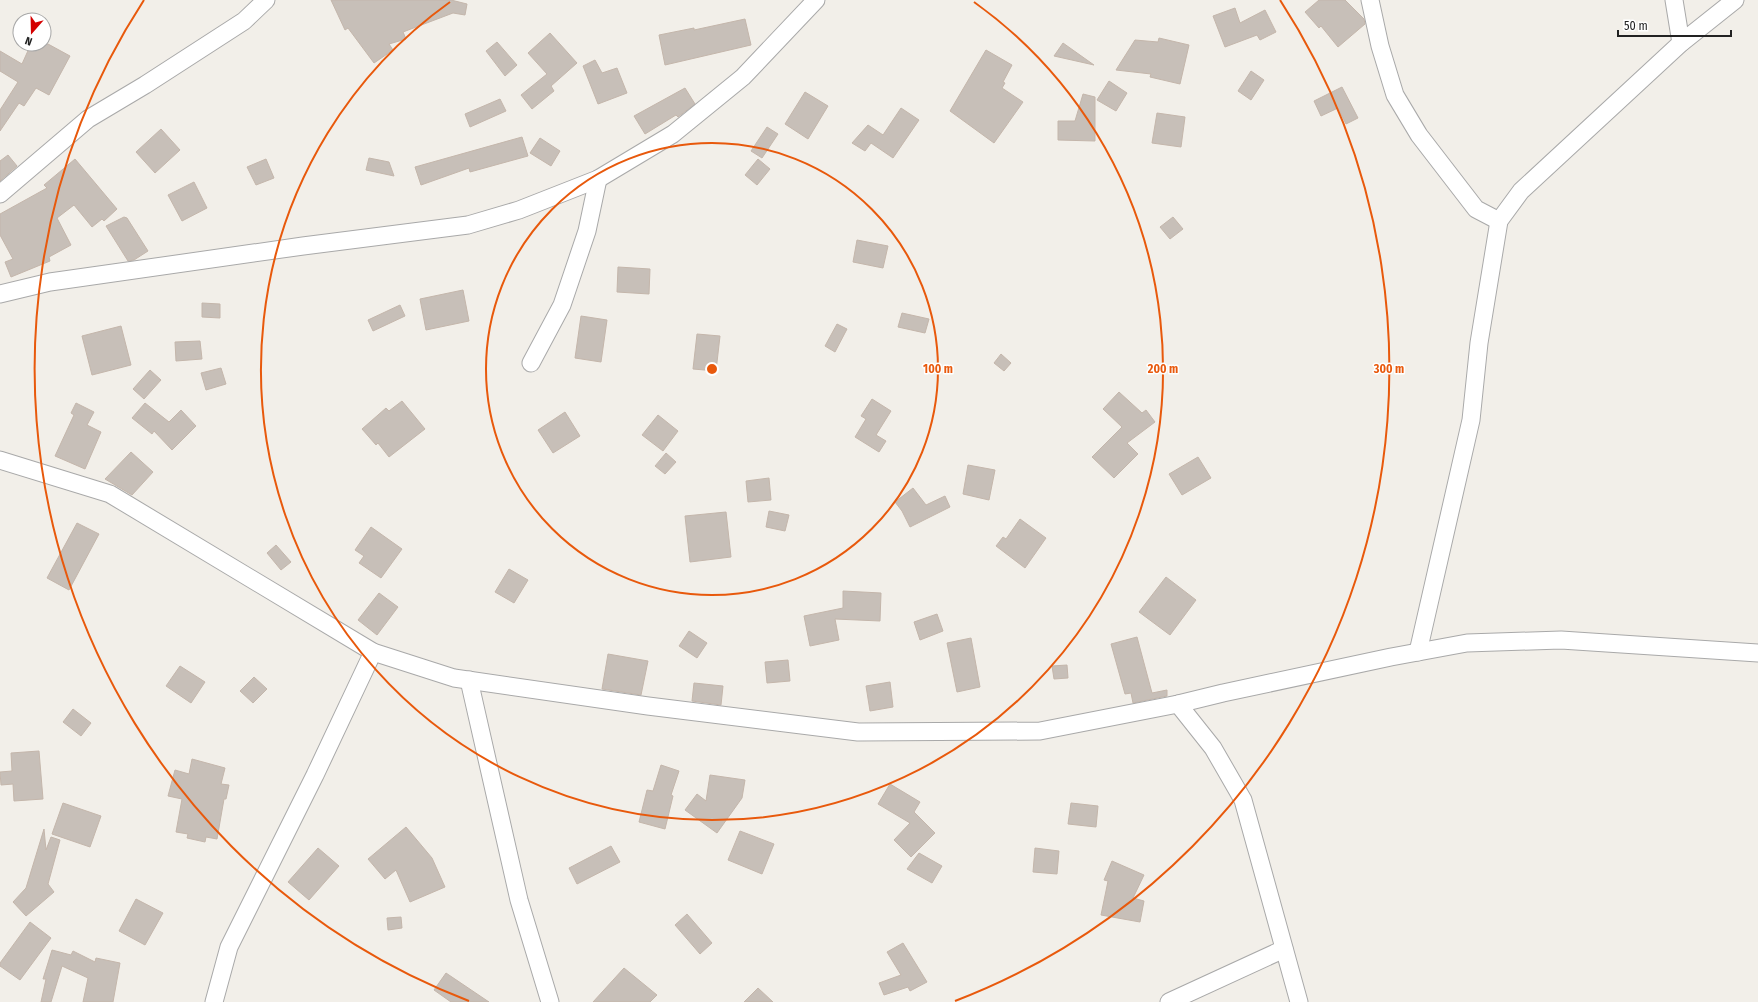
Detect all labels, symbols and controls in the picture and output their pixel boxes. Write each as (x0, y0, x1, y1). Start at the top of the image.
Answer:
north arrow (12, 12, 52, 52)
scale bar (1618, 12, 1731, 38)
text: 50 m (1624, 19, 1648, 33)
text: N (23, 34, 34, 48)
centre of rings (705, 362, 719, 376)
text: 100 m (923, 362, 953, 376)
text: 200 m (1147, 362, 1178, 376)
text: 300 m (1373, 362, 1404, 376)

